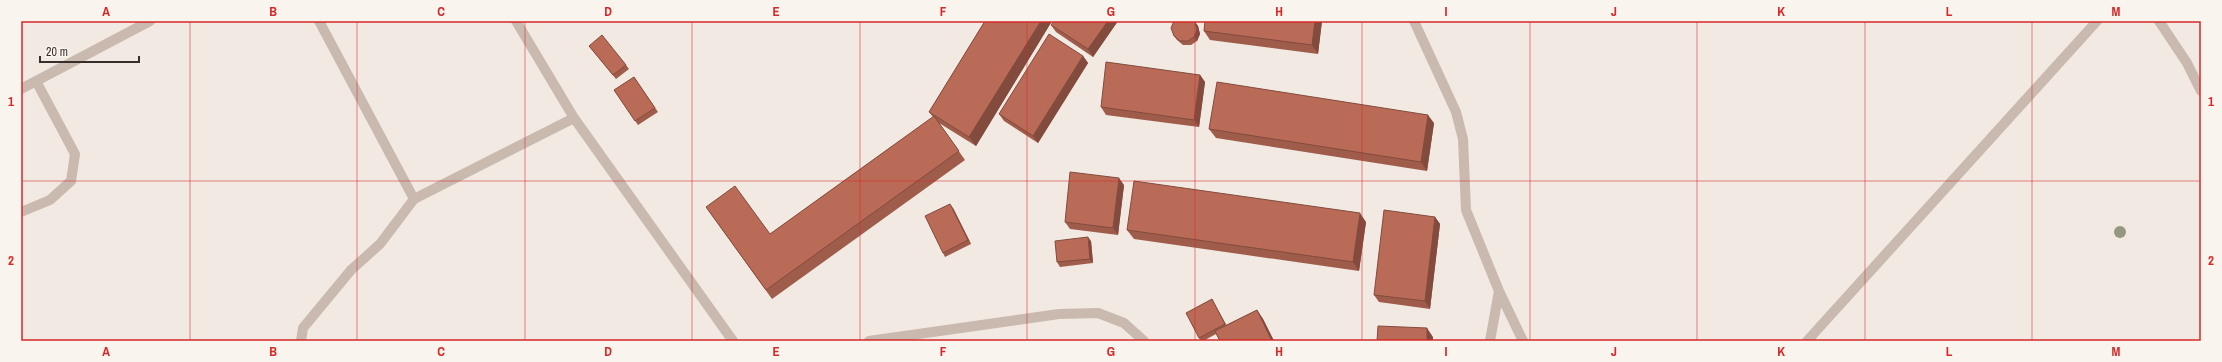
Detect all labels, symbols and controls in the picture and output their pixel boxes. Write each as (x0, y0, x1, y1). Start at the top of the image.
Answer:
text: A (102, 3, 110, 20)
text: B (269, 3, 277, 20)
text: C (437, 3, 445, 20)
text: D (604, 3, 612, 20)
text: E (772, 3, 780, 20)
text: F (940, 3, 947, 20)
text: G (1107, 3, 1115, 20)
text: H (1275, 3, 1283, 20)
text: I (1445, 3, 1448, 20)
text: J (1611, 3, 1617, 20)
text: K (1777, 3, 1785, 20)
text: L (1946, 3, 1953, 20)
text: M (2112, 3, 2121, 20)
scale bar (40, 38, 139, 64)
text: 20 m (46, 44, 68, 60)
text: 1 (8, 93, 14, 110)
text: 1 (2208, 93, 2214, 110)
text: 2 (8, 252, 14, 269)
text: 2 (2208, 252, 2214, 269)
text: A (102, 343, 110, 360)
text: B (269, 343, 277, 360)
text: C (437, 343, 445, 360)
text: D (604, 343, 612, 360)
text: E (772, 343, 780, 360)
text: F (940, 343, 947, 360)
text: G (1107, 343, 1115, 360)
text: H (1275, 343, 1283, 360)
text: I (1445, 343, 1448, 360)
text: J (1611, 343, 1617, 360)
text: K (1777, 343, 1785, 360)
text: L (1946, 343, 1953, 360)
text: M (2112, 343, 2121, 360)

